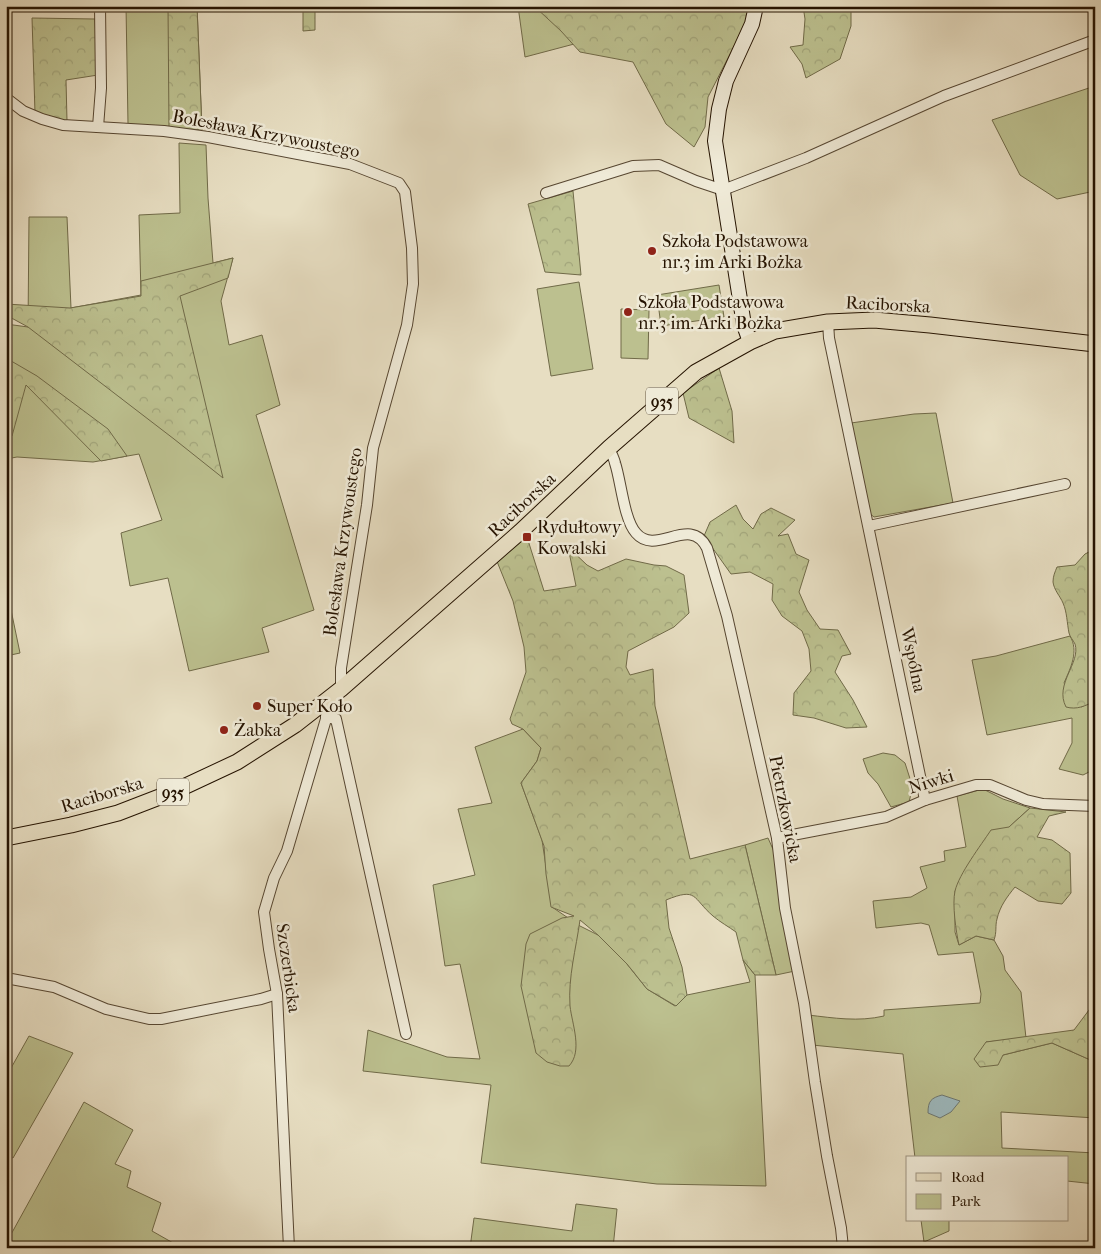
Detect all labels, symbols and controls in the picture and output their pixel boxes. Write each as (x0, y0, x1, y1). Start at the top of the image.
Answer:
street label: Bolesława Krzywoustego (170, 106, 362, 162)
place label: Szkoła Podstawowa nr.3 im Arki Bożka (662, 231, 809, 273)
marker: Szkoła Podstawowa nr.3 im Arki Bożka (646, 245, 658, 257)
place label: Szkoła Podstawowa nr.3 im. Arki Bożka (638, 292, 785, 334)
street label: Raciborska (845, 292, 932, 318)
marker: Szkoła Podstawowa nr.3 im. Arki Bożka (622, 306, 634, 318)
road number: 935 (646, 388, 678, 414)
street label: Bolesława Krzywoustego (319, 446, 367, 638)
street label: Raciborska (484, 468, 561, 542)
place label: Rydułtowy Kowalski (537, 517, 623, 559)
marker: Rydułtowy Kowalski (521, 531, 533, 543)
street label: Wspólna (896, 625, 930, 695)
place label: Super Koło (267, 696, 352, 717)
marker: Super Koło (251, 700, 263, 712)
place label: Żabka (234, 719, 282, 741)
marker: Żabka (218, 724, 230, 736)
street label: Pietrzkowicka (764, 754, 806, 865)
street label: Niwki (906, 765, 957, 799)
street label: Raciborska (58, 772, 146, 817)
road number: 935 (157, 779, 189, 806)
street label: Szczerbicka (271, 922, 305, 1015)
legend (906, 1156, 1068, 1222)
text: Road (951, 1168, 985, 1186)
text: Park (951, 1192, 981, 1210)

